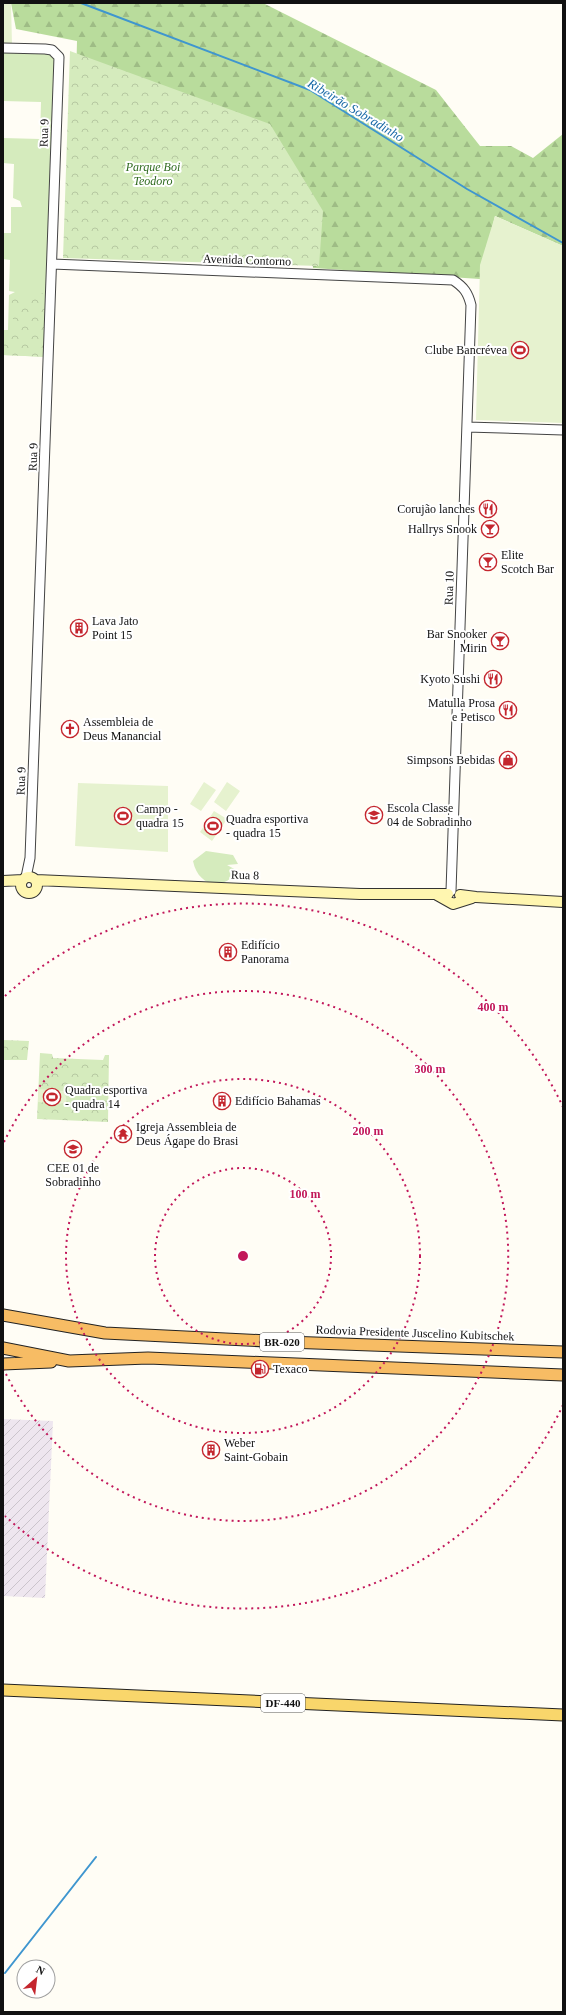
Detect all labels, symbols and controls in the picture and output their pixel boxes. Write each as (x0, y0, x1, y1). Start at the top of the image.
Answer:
water label: Ribeirão Sobradinho (304, 75, 407, 145)
street label: Rua 9 (37, 119, 51, 147)
park label: Parque Boi Teodoro (125, 160, 180, 188)
street label: Avenida Contorno (203, 251, 291, 269)
sports icon: Clube Bancrévea (510, 340, 530, 360)
place label: Clube Bancrévea (425, 343, 508, 357)
street label: Rua 9 (26, 443, 40, 471)
restaurant icon: Corujão lanches (478, 499, 498, 519)
place label: Corujão lanches (397, 502, 475, 516)
bar icon: Hallrys Snook (480, 519, 500, 539)
place label: Hallrys Snook (408, 522, 477, 536)
place label: Elite Scotch Bar (501, 548, 554, 576)
bar icon: Elite Scotch Bar (478, 552, 498, 572)
street label: Rua 10 (441, 571, 457, 605)
place label: Lava Jato Point 15 (92, 614, 138, 642)
building icon: Lava Jato Point 15 (69, 618, 89, 638)
place label: Bar Snooker Mirin (427, 627, 487, 655)
bar icon: Bar Snooker Mirin (490, 631, 510, 651)
restaurant icon: Kyoto Sushi (483, 669, 503, 689)
place label: Kyoto Sushi (420, 672, 481, 686)
place label: Matulla Prosa e Petisco (428, 696, 496, 724)
restaurant icon: Matulla Prosa e Petisco (498, 700, 518, 720)
place label: Assembleia de Deus Manancial (83, 715, 162, 743)
church icon: Assembleia de Deus Manancial (60, 719, 80, 739)
shop icon: Simpsons Bebidas (498, 750, 518, 770)
place label: Simpsons Bebidas (407, 753, 495, 767)
street label: Rua 9 (14, 767, 28, 795)
place label: Escola Classe 04 de Sobradinho (387, 801, 472, 829)
place label: Campo - quadra 15 (136, 802, 184, 830)
school or university icon: Escola Classe 04 de Sobradinho (364, 805, 384, 825)
sports icon: Campo - quadra 15 (113, 806, 133, 826)
place label: Quadra esportiva - quadra 15 (226, 812, 309, 840)
sports icon: Quadra esportiva - quadra 15 (203, 816, 223, 836)
street label: Rua 8 (231, 868, 259, 882)
place label: Edifício Panorama (241, 938, 290, 966)
building icon: Edifício Panorama (218, 942, 238, 962)
text: 400 m (478, 1000, 509, 1014)
text: 300 m (415, 1062, 446, 1076)
place label: Quadra esportiva - quadra 14 (65, 1083, 148, 1111)
sports icon: Quadra esportiva - quadra 14 (42, 1087, 62, 1107)
building icon: Edifício Bahamas (212, 1091, 232, 1111)
place label: Edifício Bahamas (235, 1094, 321, 1108)
place label: Igreja Assembleia de Deus Ágape do Brasi (136, 1120, 239, 1148)
temple icon: Igreja Assembleia de Deus Ágape do Brasi (113, 1124, 133, 1144)
text: 200 m (353, 1124, 384, 1138)
school or university icon: CEE 01 de Sobradinho (63, 1139, 83, 1159)
place label: CEE 01 de Sobradinho (45, 1161, 101, 1189)
text: 100 m (290, 1187, 321, 1201)
centre of rings (236, 1249, 250, 1263)
street label: Rodovia Presidente Juscelino Kubitschek (315, 1323, 515, 1343)
road number: BR-020 (260, 1333, 304, 1351)
fuel station icon: Texaco (250, 1359, 270, 1379)
place label: Texaco (273, 1362, 307, 1376)
place label: Weber Saint-Gobain (224, 1436, 288, 1464)
building icon: Weber Saint-Gobain (201, 1440, 221, 1460)
road number: DF-440 (261, 1694, 305, 1712)
north arrow (16, 1959, 56, 1999)
text: N (34, 1963, 47, 1977)

